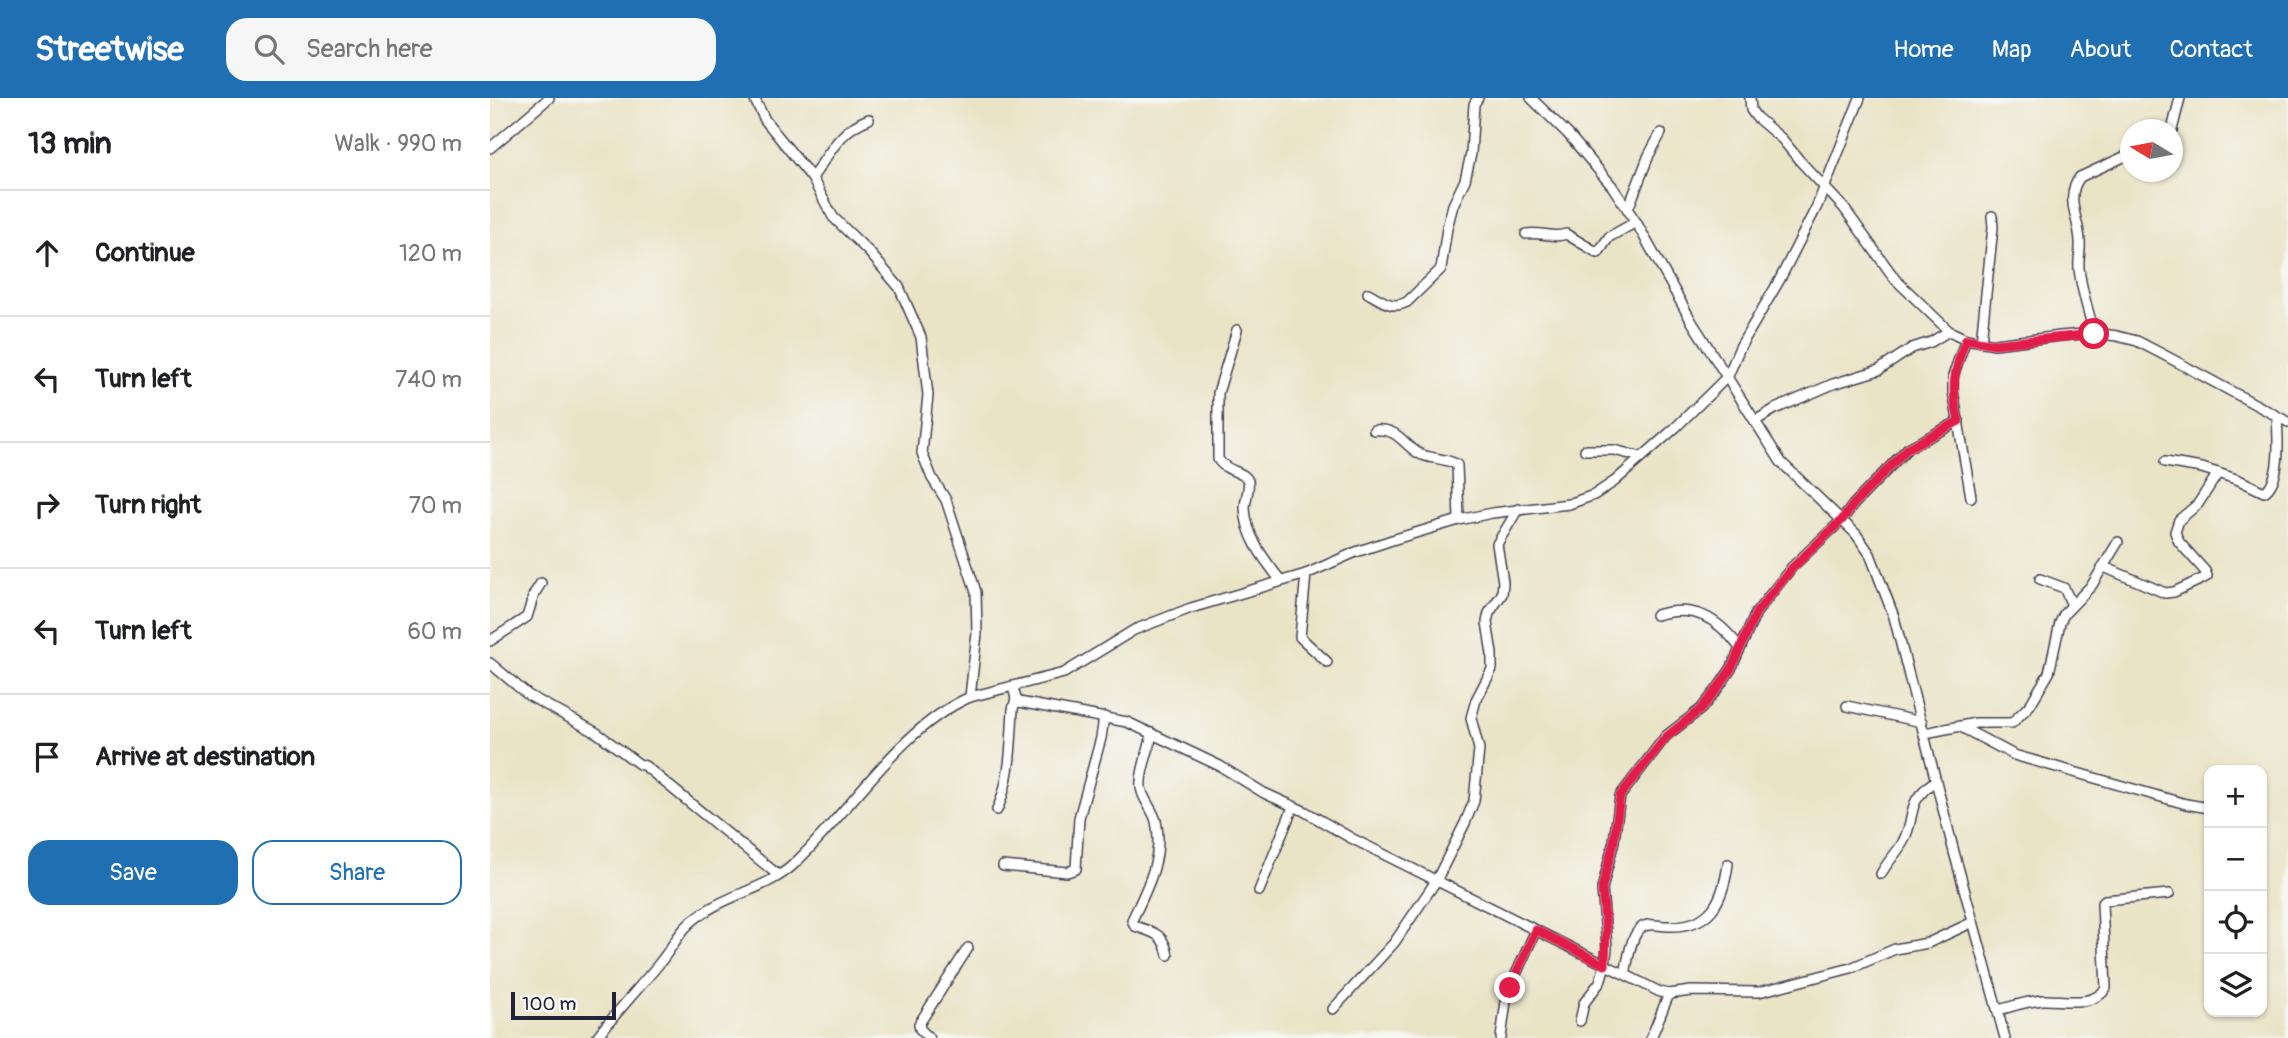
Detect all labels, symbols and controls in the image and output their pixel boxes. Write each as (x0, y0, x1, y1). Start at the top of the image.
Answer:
search box (226, 18, 716, 81)
text: Streetwise (35, 29, 184, 70)
icon: search (250, 30, 288, 68)
text: Search here (306, 33, 433, 65)
text: Home (1893, 35, 1954, 64)
text: Map (1992, 35, 2032, 64)
text: About (2070, 35, 2132, 64)
text: Contact (2170, 35, 2253, 64)
north arrow (2120, 119, 2183, 182)
text: 13 min (28, 125, 112, 162)
text: Walk · 990 m (334, 129, 462, 158)
icon: ahead (28, 234, 66, 272)
text: Continue (95, 237, 195, 269)
text: 120 m (399, 239, 462, 268)
route start (2078, 318, 2109, 349)
icon: left (28, 360, 66, 398)
text: Turn left (95, 363, 191, 395)
text: 740 m (395, 365, 462, 394)
icon: right (28, 486, 66, 524)
text: Turn right (95, 489, 201, 521)
text: 70 m (409, 491, 462, 520)
icon: left (28, 612, 66, 650)
text: Turn left (95, 615, 191, 647)
text: 60 m (407, 617, 462, 646)
icon: arrive (28, 738, 66, 776)
text: Arrive at destination (95, 741, 315, 773)
map controls (2204, 765, 2267, 1017)
button: + (2204, 765, 2267, 828)
button: − (2204, 828, 2267, 891)
button: Save (28, 840, 238, 905)
button: Share (252, 840, 462, 905)
button: locate (2204, 891, 2267, 954)
button: layers (2204, 954, 2267, 1017)
route end (1494, 972, 1525, 1003)
scale bar (511, 989, 616, 1021)
text: 100 m (522, 992, 576, 1016)

